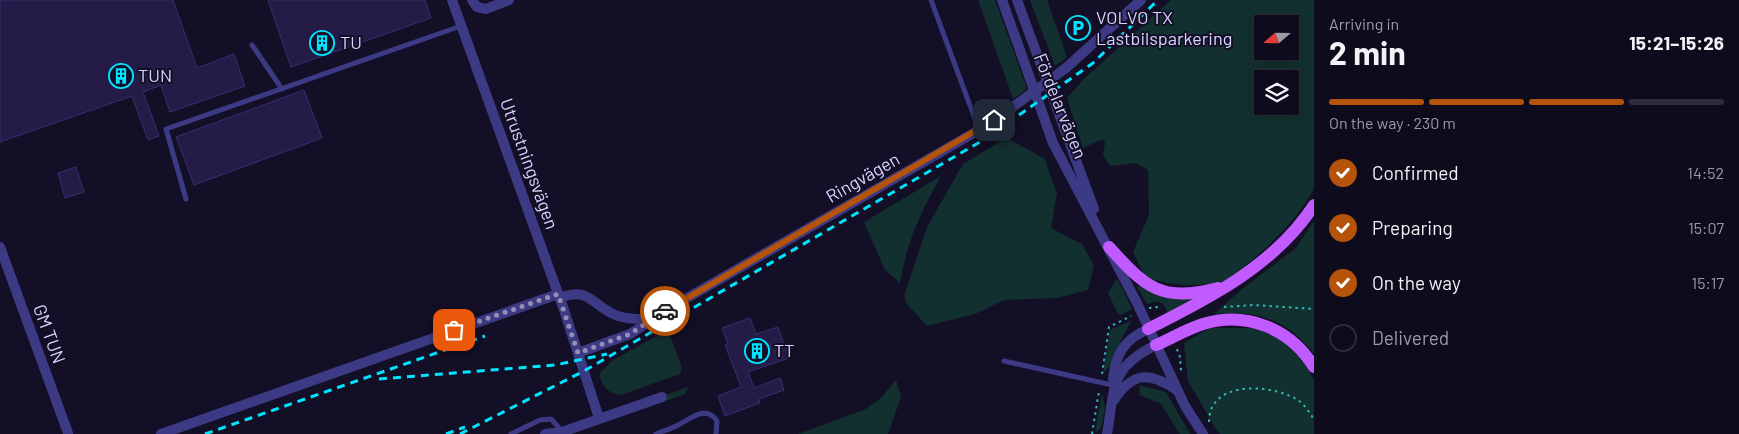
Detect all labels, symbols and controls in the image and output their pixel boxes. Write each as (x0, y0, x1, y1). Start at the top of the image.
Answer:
place label: VOLVO TX Lastbilsparkering (1096, 6, 1232, 49)
text: Arriving in (1329, 14, 1399, 33)
parking icon: VOLVO TX Lastbilsparkering (1065, 15, 1091, 41)
north arrow (1254, 15, 1299, 60)
map controls (1254, 15, 1299, 115)
building icon: TU (309, 30, 335, 56)
place label: TU (340, 31, 362, 53)
text: 15:21–15:26 (1629, 31, 1724, 54)
text: 2 min (1329, 33, 1406, 71)
street label: Fördelarvägen (1030, 50, 1092, 162)
building icon: TUN (108, 63, 134, 89)
place label: TUN (138, 64, 172, 86)
button: layers (1254, 70, 1299, 115)
street label: Utrustningsvägen (496, 95, 564, 232)
pin (973, 99, 1015, 141)
icon: home (980, 106, 1008, 134)
text: On the way · 230 m (1329, 113, 1456, 132)
street label: Ringvägen (822, 147, 903, 207)
icon: check (1329, 159, 1357, 187)
text: Confirmed (1372, 161, 1459, 184)
text: 14:52 (1687, 163, 1724, 182)
icon: check (1329, 214, 1357, 242)
text: Preparing (1372, 216, 1453, 239)
text: 15:07 (1688, 218, 1724, 237)
icon: check (1329, 269, 1357, 297)
text: On the way (1372, 271, 1461, 294)
text: 15:17 (1692, 273, 1724, 292)
courier (640, 286, 690, 336)
icon: car (651, 297, 679, 325)
street label: GM TUN (29, 301, 71, 366)
pin (433, 309, 475, 351)
icon: bag (440, 316, 468, 344)
text: Delivered (1372, 326, 1449, 349)
building icon: TT (744, 338, 770, 364)
place label: TT (774, 339, 794, 361)

